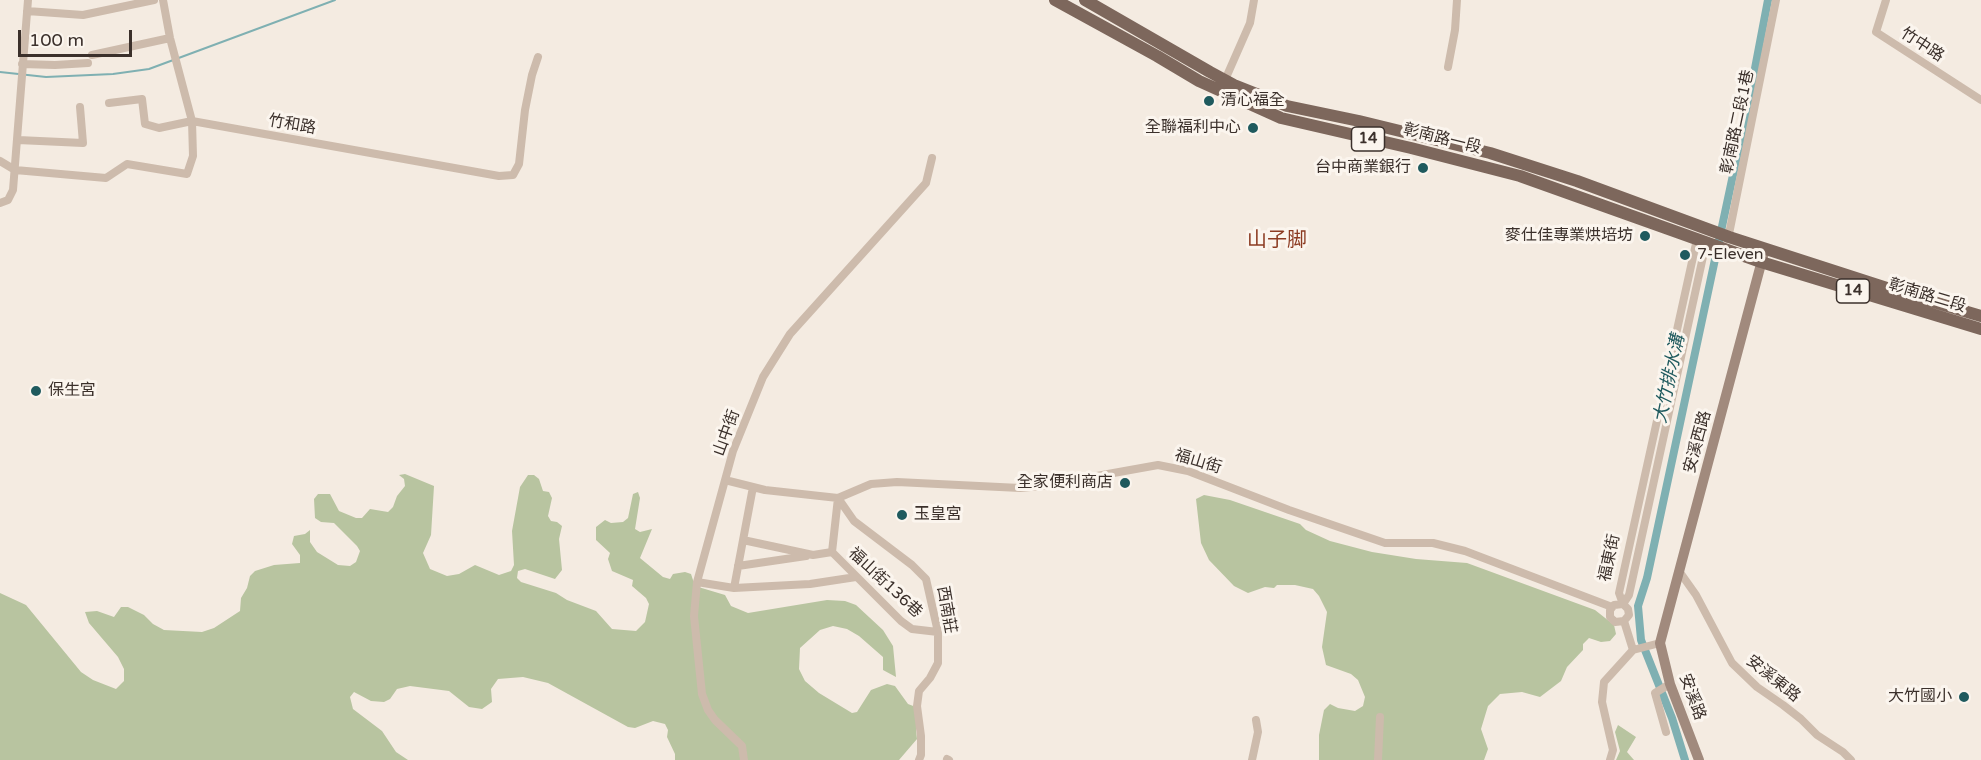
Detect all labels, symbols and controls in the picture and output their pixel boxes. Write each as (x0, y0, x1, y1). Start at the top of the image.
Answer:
scale bar (21, 18, 135, 56)
street label: 竹中路 (1897, 24, 1947, 66)
text: 100 m (29, 29, 84, 51)
street label: 彰南路二段1巷 (1718, 68, 1758, 176)
place label: 清心福全 (1221, 91, 1285, 111)
marker: 清心福全 (1202, 94, 1216, 108)
street label: 竹和路 (267, 111, 317, 139)
place label: 全聯福利中心 (1145, 118, 1241, 138)
street label: 彰南路一段 (1401, 120, 1483, 158)
marker: 全聯福利中心 (1246, 121, 1260, 135)
road number: 14 (1352, 127, 1384, 151)
place label: 台中商業銀行 (1315, 158, 1411, 178)
marker: 台中商業銀行 (1416, 161, 1430, 175)
place label: 麥仕佳專業烘培坊 (1505, 226, 1633, 246)
district label: 山子脚 (1247, 229, 1307, 253)
marker: 麥仕佳專業烘培坊 (1638, 229, 1652, 243)
place label: 7-Eleven (1697, 245, 1764, 265)
marker: 7-Eleven (1678, 248, 1692, 262)
street label: 彰南路二段 (1886, 275, 1968, 317)
road number: 14 (1836, 279, 1870, 303)
water label: 大竹排水溝 (1650, 333, 1690, 425)
place label: 保生宮 (48, 381, 96, 401)
marker: 保生宮 (29, 384, 43, 398)
street label: 山中街 (710, 407, 744, 459)
street label: 安溪西路 (1680, 409, 1716, 475)
street label: 福山街 (1172, 446, 1224, 478)
place label: 全家便利商店 (1017, 473, 1113, 493)
marker: 全家便利商店 (1118, 476, 1132, 490)
place label: 玉皇宮 (914, 505, 962, 525)
marker: 玉皇宮 (895, 508, 909, 522)
street label: 福東街 (1596, 533, 1624, 583)
street label: 福山街136巷 (844, 544, 926, 622)
street label: 西南莊 (932, 585, 960, 635)
street label: 安溪東路 (1742, 651, 1804, 707)
street label: 安溪路 (1675, 671, 1709, 723)
place label: 大竹國小 (1888, 687, 1952, 707)
marker: 大竹國小 (1957, 690, 1971, 704)

